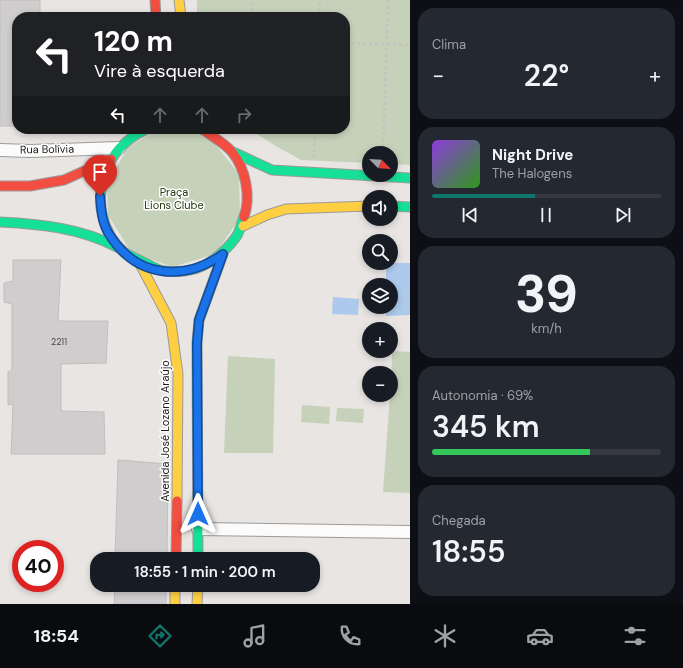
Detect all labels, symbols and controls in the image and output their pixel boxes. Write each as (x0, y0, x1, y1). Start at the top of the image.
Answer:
text: 120 m (94, 23, 173, 60)
icon: left (28, 28, 80, 80)
text: Clima (432, 36, 466, 53)
text: 22° (524, 56, 569, 95)
text: Vire à esquerda (94, 59, 225, 83)
text: − (432, 61, 444, 90)
text: + (649, 61, 661, 90)
icon: left (107, 104, 129, 126)
icon: ahead (149, 104, 171, 126)
icon: ahead (191, 104, 213, 126)
icon: right (233, 104, 255, 126)
street label: Rua Bolívia (20, 142, 74, 156)
text: Night Drive (492, 145, 573, 165)
north arrow (362, 146, 398, 182)
map controls (362, 146, 398, 402)
pin (83, 155, 117, 196)
icon: arrive (89, 161, 111, 183)
text: The Halogens (492, 165, 572, 182)
park label: Praça Lions Clube (144, 185, 204, 212)
button: sound (362, 190, 398, 226)
icon: previous (459, 204, 481, 226)
icon: pause (535, 204, 557, 226)
icon: next (612, 204, 634, 226)
button: search (362, 234, 398, 270)
text: 39 (515, 260, 578, 328)
button: layers (362, 278, 398, 314)
text: km/h (531, 320, 562, 337)
button: + (362, 322, 398, 358)
house number: 2211 (51, 336, 67, 348)
street label: Avenida José Lozano Araújo (158, 360, 172, 502)
button: − (362, 366, 398, 402)
text: Autonomia · 69% (432, 387, 533, 404)
text: 345 km (432, 407, 539, 446)
position arrow (177, 493, 219, 535)
text: Chegada (432, 512, 486, 529)
text: 18:55 (432, 532, 505, 571)
speed limit sign: 40 (12, 540, 64, 592)
text: 18:55 · 1 min · 200 m (134, 562, 276, 582)
icon: directions (146, 622, 174, 650)
icon: music (241, 622, 269, 650)
icon: phone (336, 622, 364, 650)
icon: climate (431, 622, 459, 650)
icon: car (526, 622, 554, 650)
icon: filters (621, 622, 649, 650)
text: 18:54 (34, 624, 79, 648)

